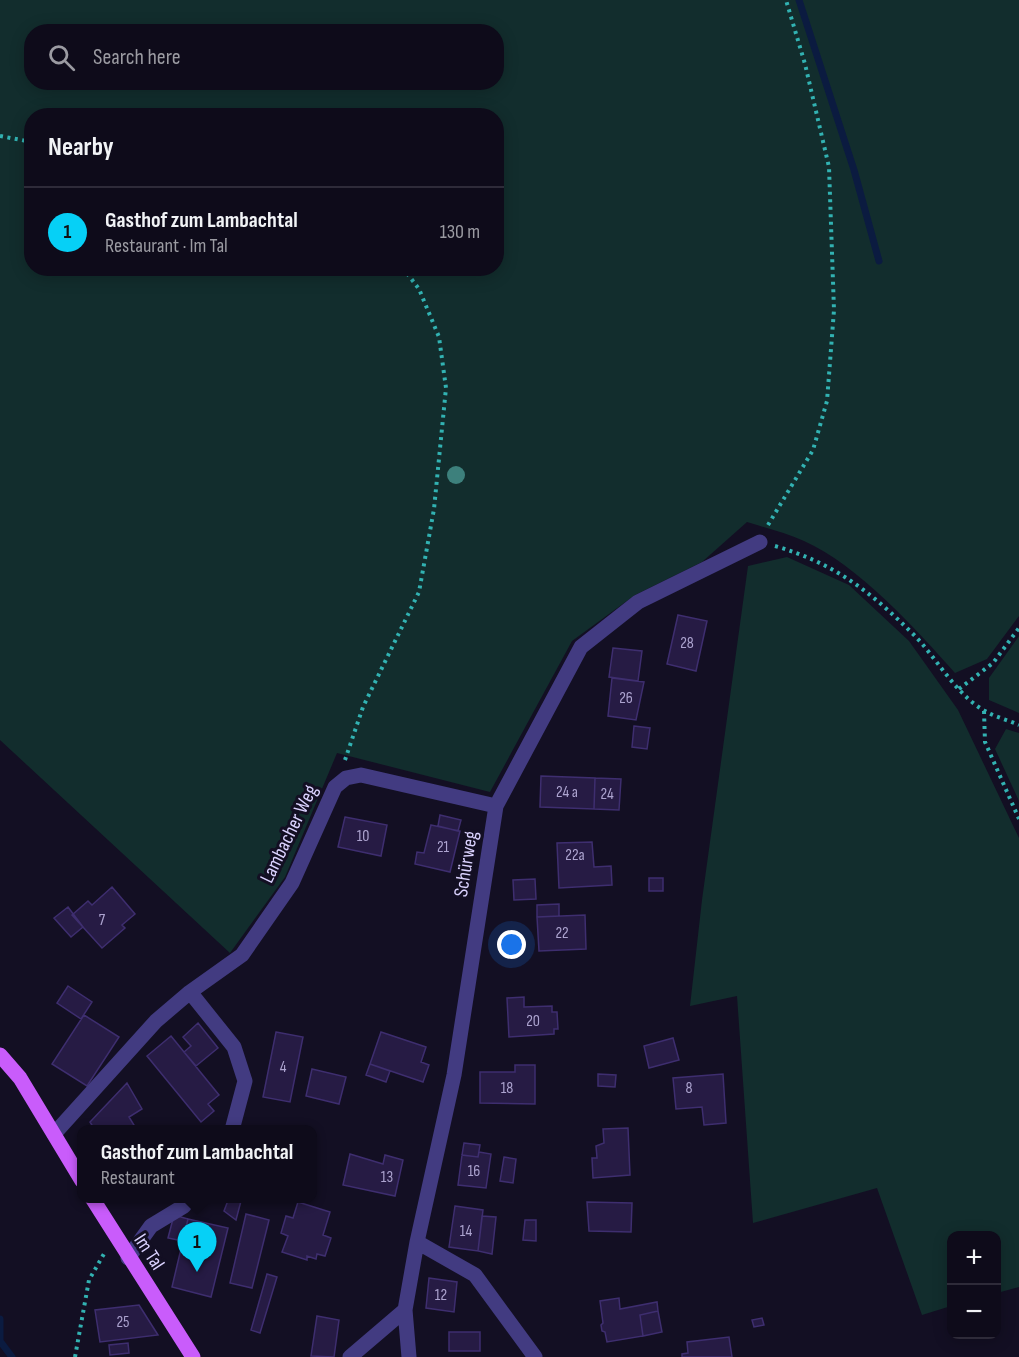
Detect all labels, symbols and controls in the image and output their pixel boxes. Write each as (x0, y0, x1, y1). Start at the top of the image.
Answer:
search box (24, 24, 504, 90)
icon: search (45, 41, 78, 74)
text: Search here (93, 44, 180, 71)
text: Nearby (48, 132, 114, 163)
text: Gasthof zum Lambachtal (105, 207, 298, 234)
text: 1 (64, 220, 71, 244)
text: 130 m (440, 220, 480, 244)
text: Restaurant · Im Tal (105, 234, 228, 258)
house number: 28 (680, 634, 694, 653)
house number: 26 (619, 689, 633, 708)
street label: Lambacher Weg (255, 781, 323, 887)
house number: 24 a (556, 783, 578, 802)
house number: 24 (600, 785, 614, 804)
house number: 10 (357, 827, 369, 846)
street label: Schürweg (449, 829, 483, 899)
house number: 21 (437, 838, 450, 857)
house number: 22a (565, 846, 585, 865)
house number: 7 (99, 911, 106, 930)
house number: 22 (555, 924, 569, 943)
your location (497, 930, 526, 959)
house number: 20 (526, 1012, 540, 1031)
house number: 4 (280, 1058, 287, 1077)
house number: 18 (501, 1079, 513, 1098)
house number: 8 (685, 1079, 693, 1098)
popup (77, 1125, 317, 1203)
text: Gasthof zum Lambachtal (101, 1139, 293, 1166)
house number: 16 (468, 1162, 480, 1181)
text: Restaurant (101, 1166, 175, 1190)
house number: 13 (381, 1168, 393, 1187)
pin: 1 (178, 1222, 216, 1272)
house number: 14 (460, 1222, 472, 1241)
street label: Im Tal (129, 1229, 169, 1275)
map controls (947, 1231, 1001, 1339)
button: + (947, 1231, 1001, 1285)
button: − (947, 1285, 1001, 1339)
house number: 12 (435, 1286, 447, 1305)
house number: 25 (116, 1313, 130, 1332)

